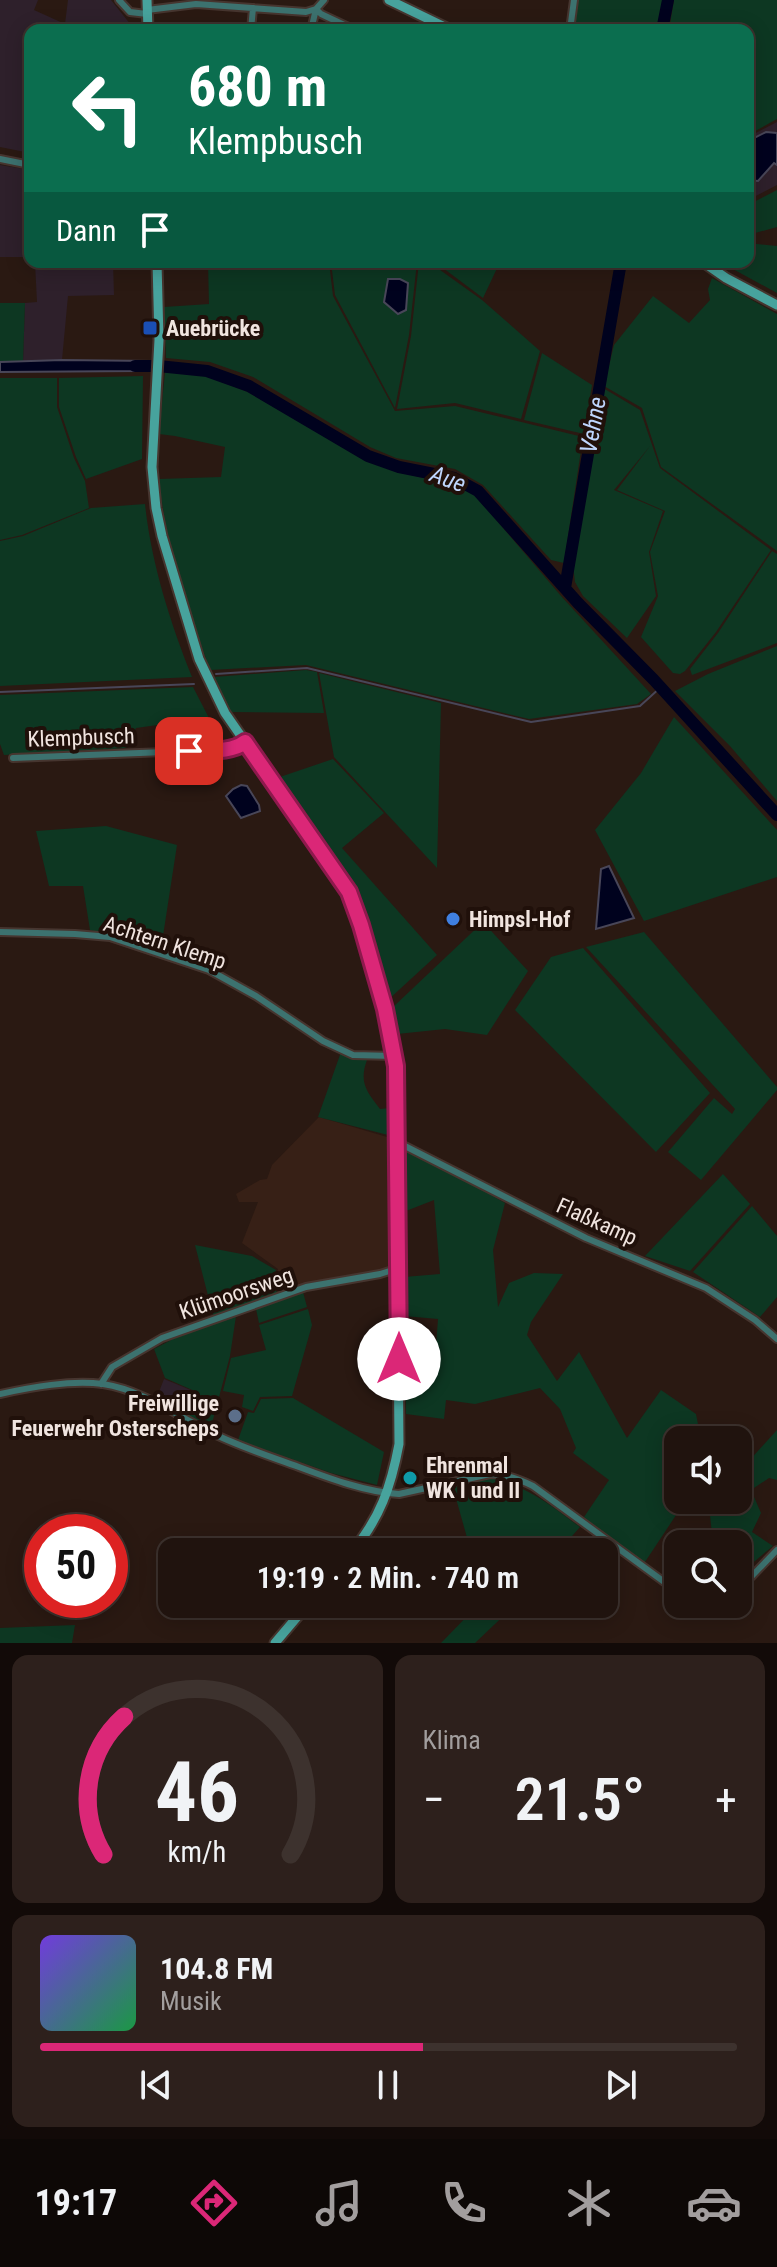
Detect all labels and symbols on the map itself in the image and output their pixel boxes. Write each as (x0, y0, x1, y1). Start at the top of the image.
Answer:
place label: Auebrücke (166, 316, 260, 341)
marker: Auebrücke (141, 319, 159, 337)
water label: Vehne (574, 394, 612, 455)
water label: Aue (426, 459, 470, 498)
pin (155, 717, 223, 785)
street label: Klempbusch (27, 723, 135, 752)
place label: Himpsl-Hof (469, 907, 570, 932)
marker: Himpsl-Hof (444, 910, 462, 928)
street label: Achtern Klemp (100, 911, 229, 974)
street label: Flaßkamp (553, 1193, 641, 1250)
street label: Klümoorsweg (176, 1262, 296, 1325)
position arrow (357, 1317, 441, 1401)
place label: Freiwillige Feuerwehr Osterscheps (12, 1391, 219, 1441)
marker: Freiwillige Feuerwehr Osterscheps (226, 1407, 244, 1425)
place label: Ehrenmal WK I und II (426, 1453, 520, 1503)
marker: Ehrenmal WK I und II (401, 1469, 419, 1487)
speed limit sign: 50 (24, 1514, 128, 1618)

